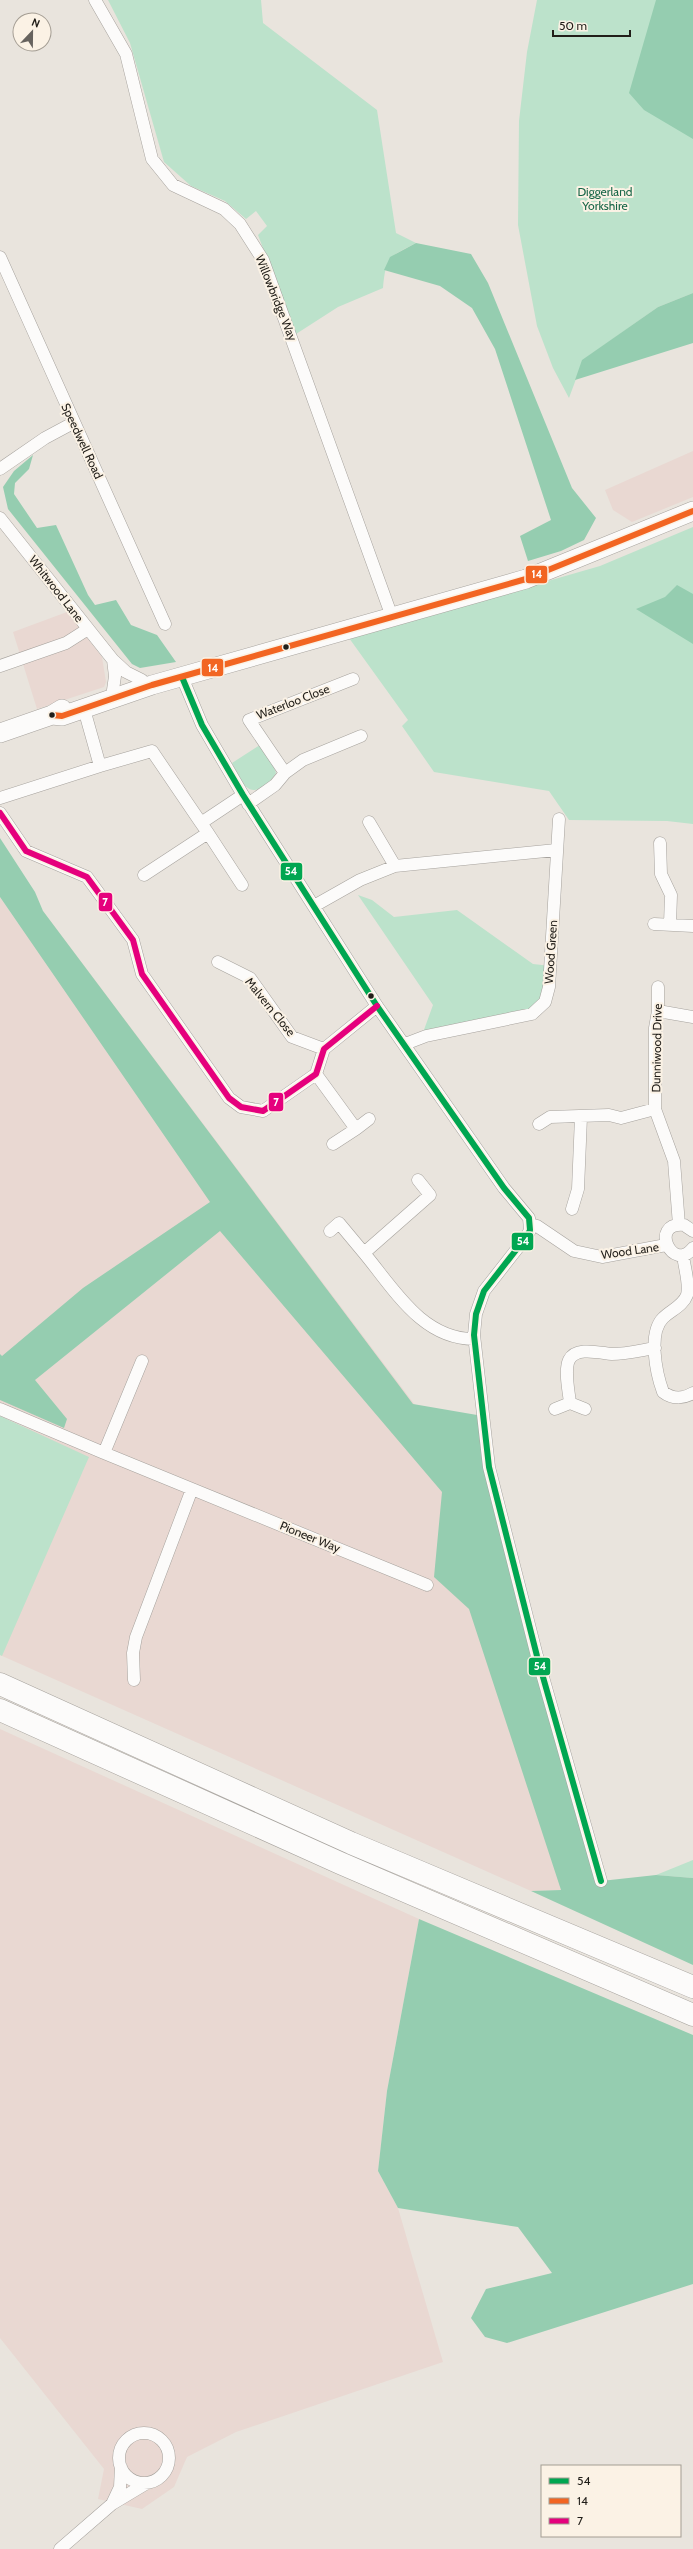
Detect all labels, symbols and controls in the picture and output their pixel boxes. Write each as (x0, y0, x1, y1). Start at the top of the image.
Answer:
north arrow (12, 12, 52, 52)
scale bar (553, 12, 630, 38)
text: N (30, 15, 42, 31)
text: 50 m (559, 18, 587, 33)
park label: Diggerland Yorkshire (577, 184, 633, 213)
street label: Willowbridge Way (252, 253, 301, 343)
street label: Speedwell Road (58, 401, 107, 481)
street label: Whitwood Lane (26, 552, 87, 625)
line badge: 14 (525, 565, 548, 584)
text: 14 (532, 567, 543, 581)
unlabelled marker (281, 642, 291, 652)
line badge: 14 (201, 658, 224, 677)
text: 14 (208, 661, 219, 675)
street label: Waterloo Close (254, 681, 331, 722)
unlabelled marker (47, 710, 57, 720)
line badge: 54 (280, 862, 303, 881)
text: 54 (285, 864, 298, 878)
line badge: 7 (98, 892, 113, 912)
text: 7 (102, 895, 108, 909)
street label: Wood Green (541, 919, 560, 984)
street label: Malvern Close (242, 974, 299, 1039)
unlabelled marker (366, 991, 376, 1001)
street label: Dunniwood Drive (648, 1003, 665, 1093)
line badge: 7 (268, 1092, 284, 1112)
text: 7 (273, 1095, 279, 1109)
line badge: 54 (511, 1232, 534, 1251)
text: 54 (517, 1234, 530, 1248)
street label: Wood Lane (600, 1239, 660, 1262)
street label: Pioneer Way (278, 1518, 343, 1555)
line badge: 54 (528, 1657, 551, 1676)
text: 54 (534, 1659, 547, 1673)
legend (541, 2465, 681, 2537)
text: 54 (577, 2473, 590, 2488)
text: 14 (577, 2493, 588, 2508)
text: 7 (577, 2513, 583, 2528)

